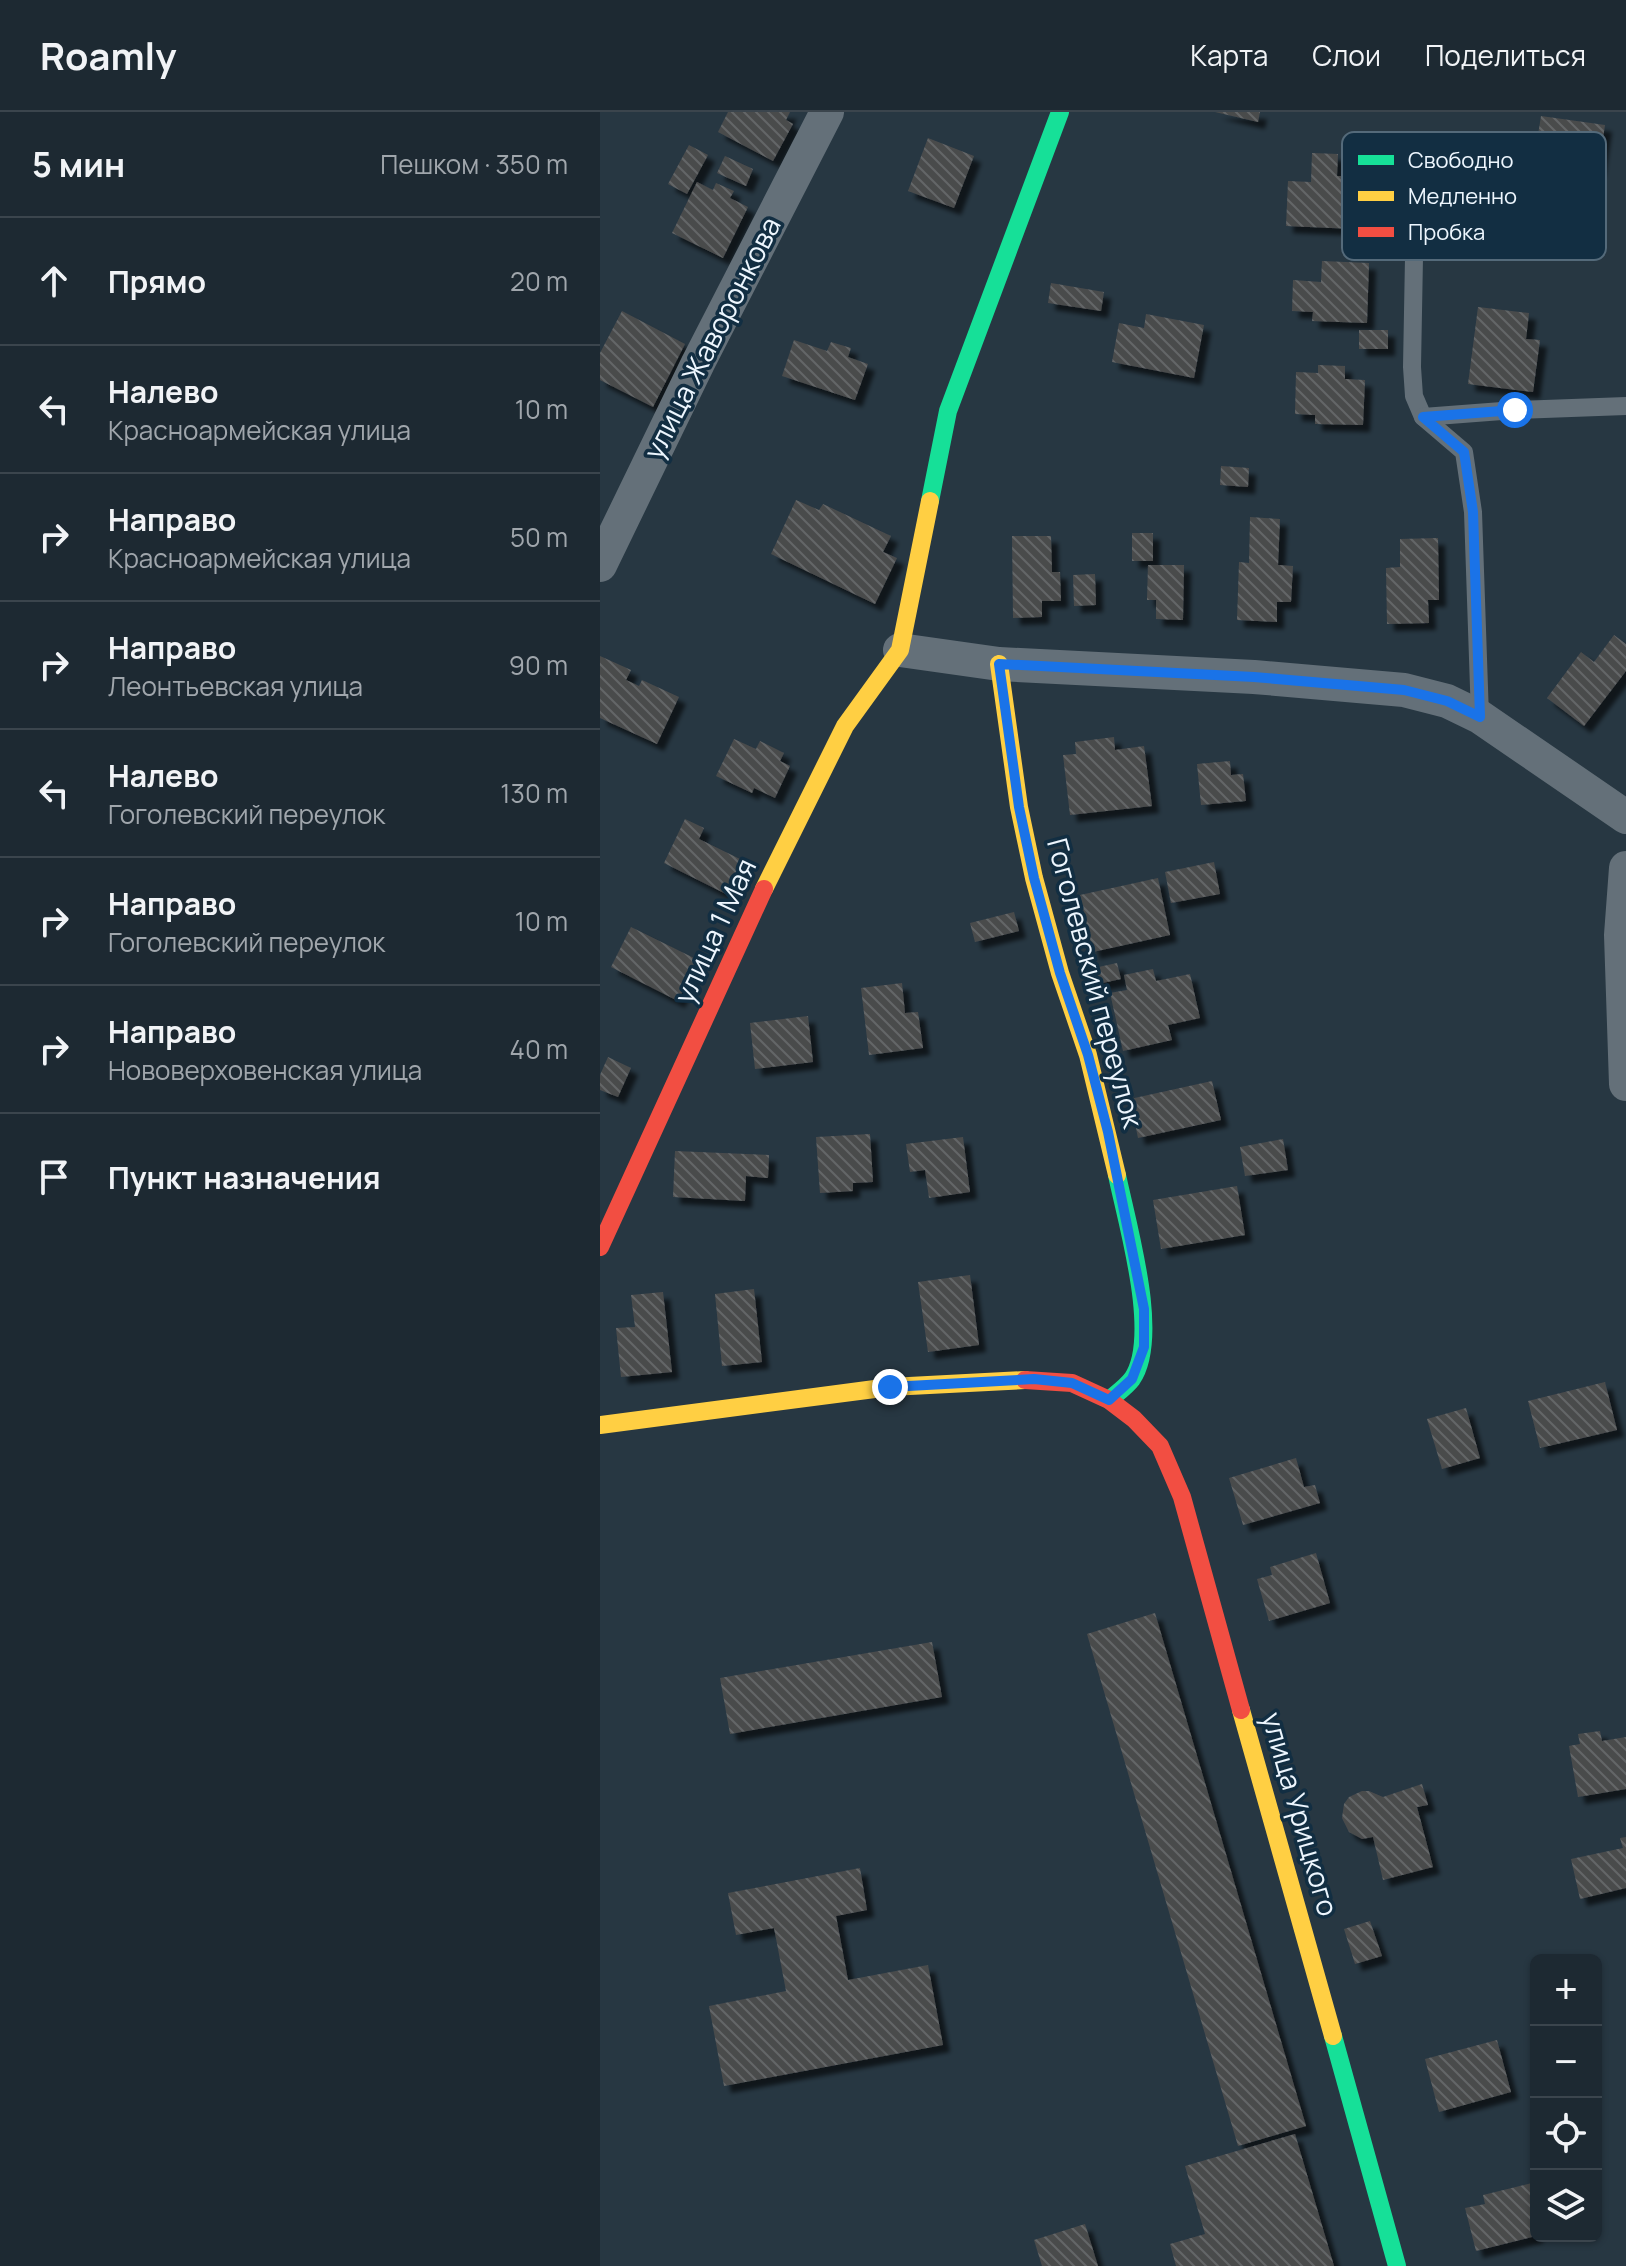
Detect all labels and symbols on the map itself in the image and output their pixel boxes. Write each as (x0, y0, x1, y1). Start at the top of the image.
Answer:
legend (1342, 132, 1606, 260)
text: Свободно (1408, 145, 1514, 175)
text: Медленно (1408, 181, 1517, 211)
street label: улица Жаворонкова (634, 210, 789, 465)
text: Пробка (1408, 217, 1485, 247)
route start (1497, 392, 1533, 428)
street label: Гоголевский переулок (1039, 834, 1153, 1133)
street label: улица 1 Мая (664, 852, 764, 1009)
route end (872, 1369, 908, 1405)
street label: улица Урицкого (1254, 1707, 1348, 1920)

